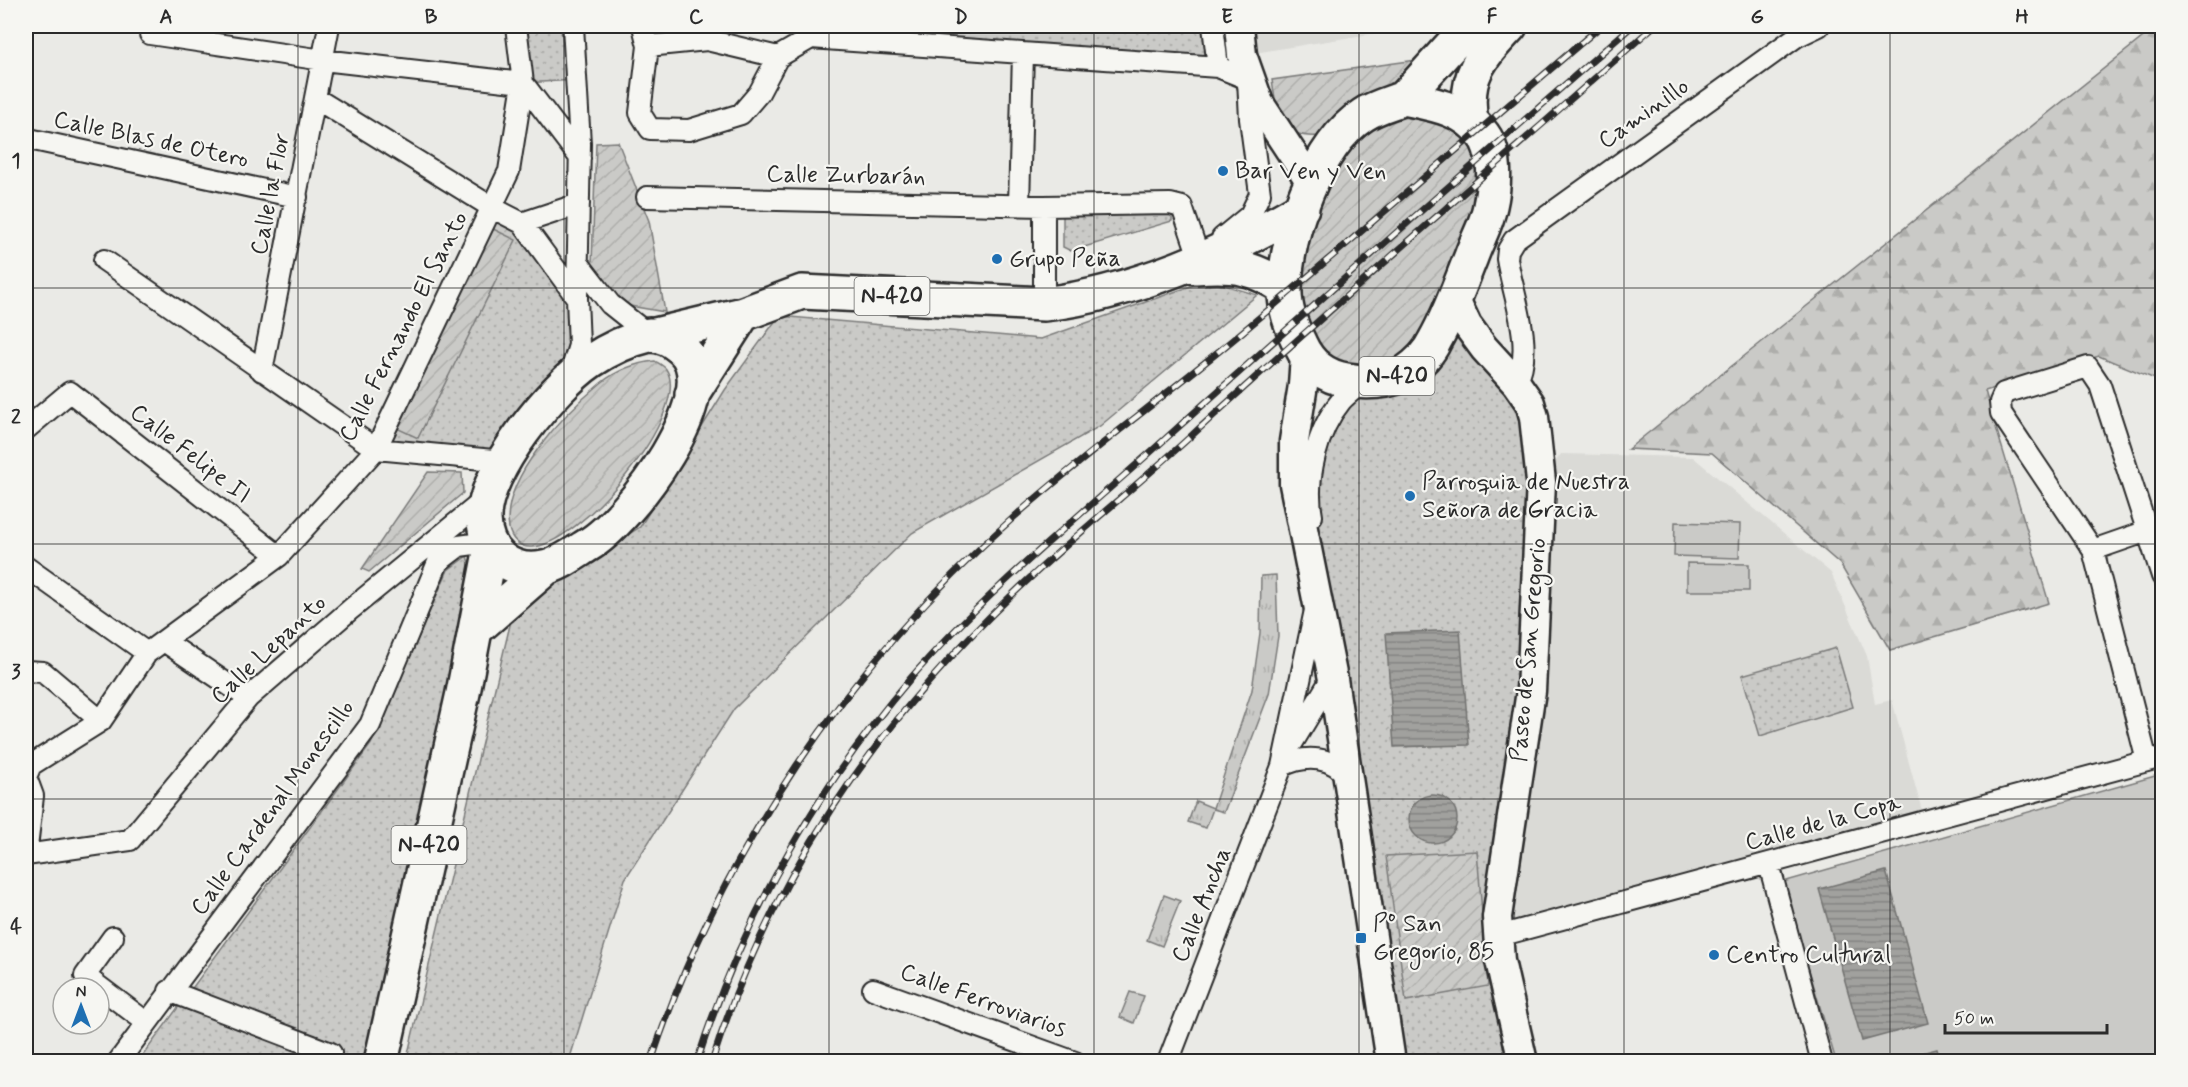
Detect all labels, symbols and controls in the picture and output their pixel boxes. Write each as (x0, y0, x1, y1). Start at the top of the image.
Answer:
text: A (159, 4, 173, 31)
text: B (425, 4, 438, 31)
text: C (689, 4, 704, 31)
text: D (954, 4, 968, 31)
text: E (1221, 4, 1233, 31)
text: F (1487, 4, 1498, 31)
text: G (1750, 4, 1764, 31)
text: H (2015, 4, 2029, 31)
street label: Caminillo (1592, 71, 1696, 157)
street label: Calle Blas de Otero (51, 104, 251, 176)
street label: Calle la Flor (244, 130, 298, 258)
text: 1 (12, 148, 20, 175)
place label: Bar Ven y Ven (1235, 156, 1386, 187)
street label: Calle Zurbarán (766, 159, 926, 193)
marker: Bar Ven y Ven (1216, 164, 1230, 178)
street label: Calle Fernando El Santo (332, 207, 476, 447)
place label: Grupo Peña (1009, 244, 1121, 275)
marker: Grupo Peña (990, 252, 1004, 266)
road number: N-420 (854, 277, 930, 315)
road number: N-420 (1360, 357, 1434, 395)
street label: Calle Felipe II (123, 397, 257, 511)
text: 2 (11, 404, 21, 431)
place label: Parroquia de Nuestra Señora de Gracia (1422, 467, 1630, 526)
marker: Parroquia de Nuestra Señora de Gracia (1403, 489, 1417, 503)
street label: Paseo de San Gregorio (1504, 537, 1556, 764)
street label: Calle Lepanto (204, 588, 334, 712)
text: 3 (11, 659, 21, 686)
street label: Calle Cardenal Monescillo (184, 694, 362, 922)
street label: Calle de la Copa (1742, 787, 1905, 859)
road number: N-420 (392, 826, 466, 864)
street label: Calle Ancha (1165, 843, 1239, 967)
place label: Pº San Gregorio, 85 (1373, 909, 1494, 970)
text: 4 (10, 914, 22, 941)
marker: Pº San Gregorio, 85 (1354, 931, 1368, 945)
place label: Centro Cultural (1726, 940, 1891, 971)
marker: Centro Cultural (1707, 948, 1721, 962)
street label: Calle Ferroviarios (896, 957, 1070, 1045)
north arrow (51, 976, 111, 1036)
text: N (76, 982, 86, 1003)
scale bar (1945, 997, 2107, 1035)
text: 50 m (1954, 1007, 1994, 1031)

